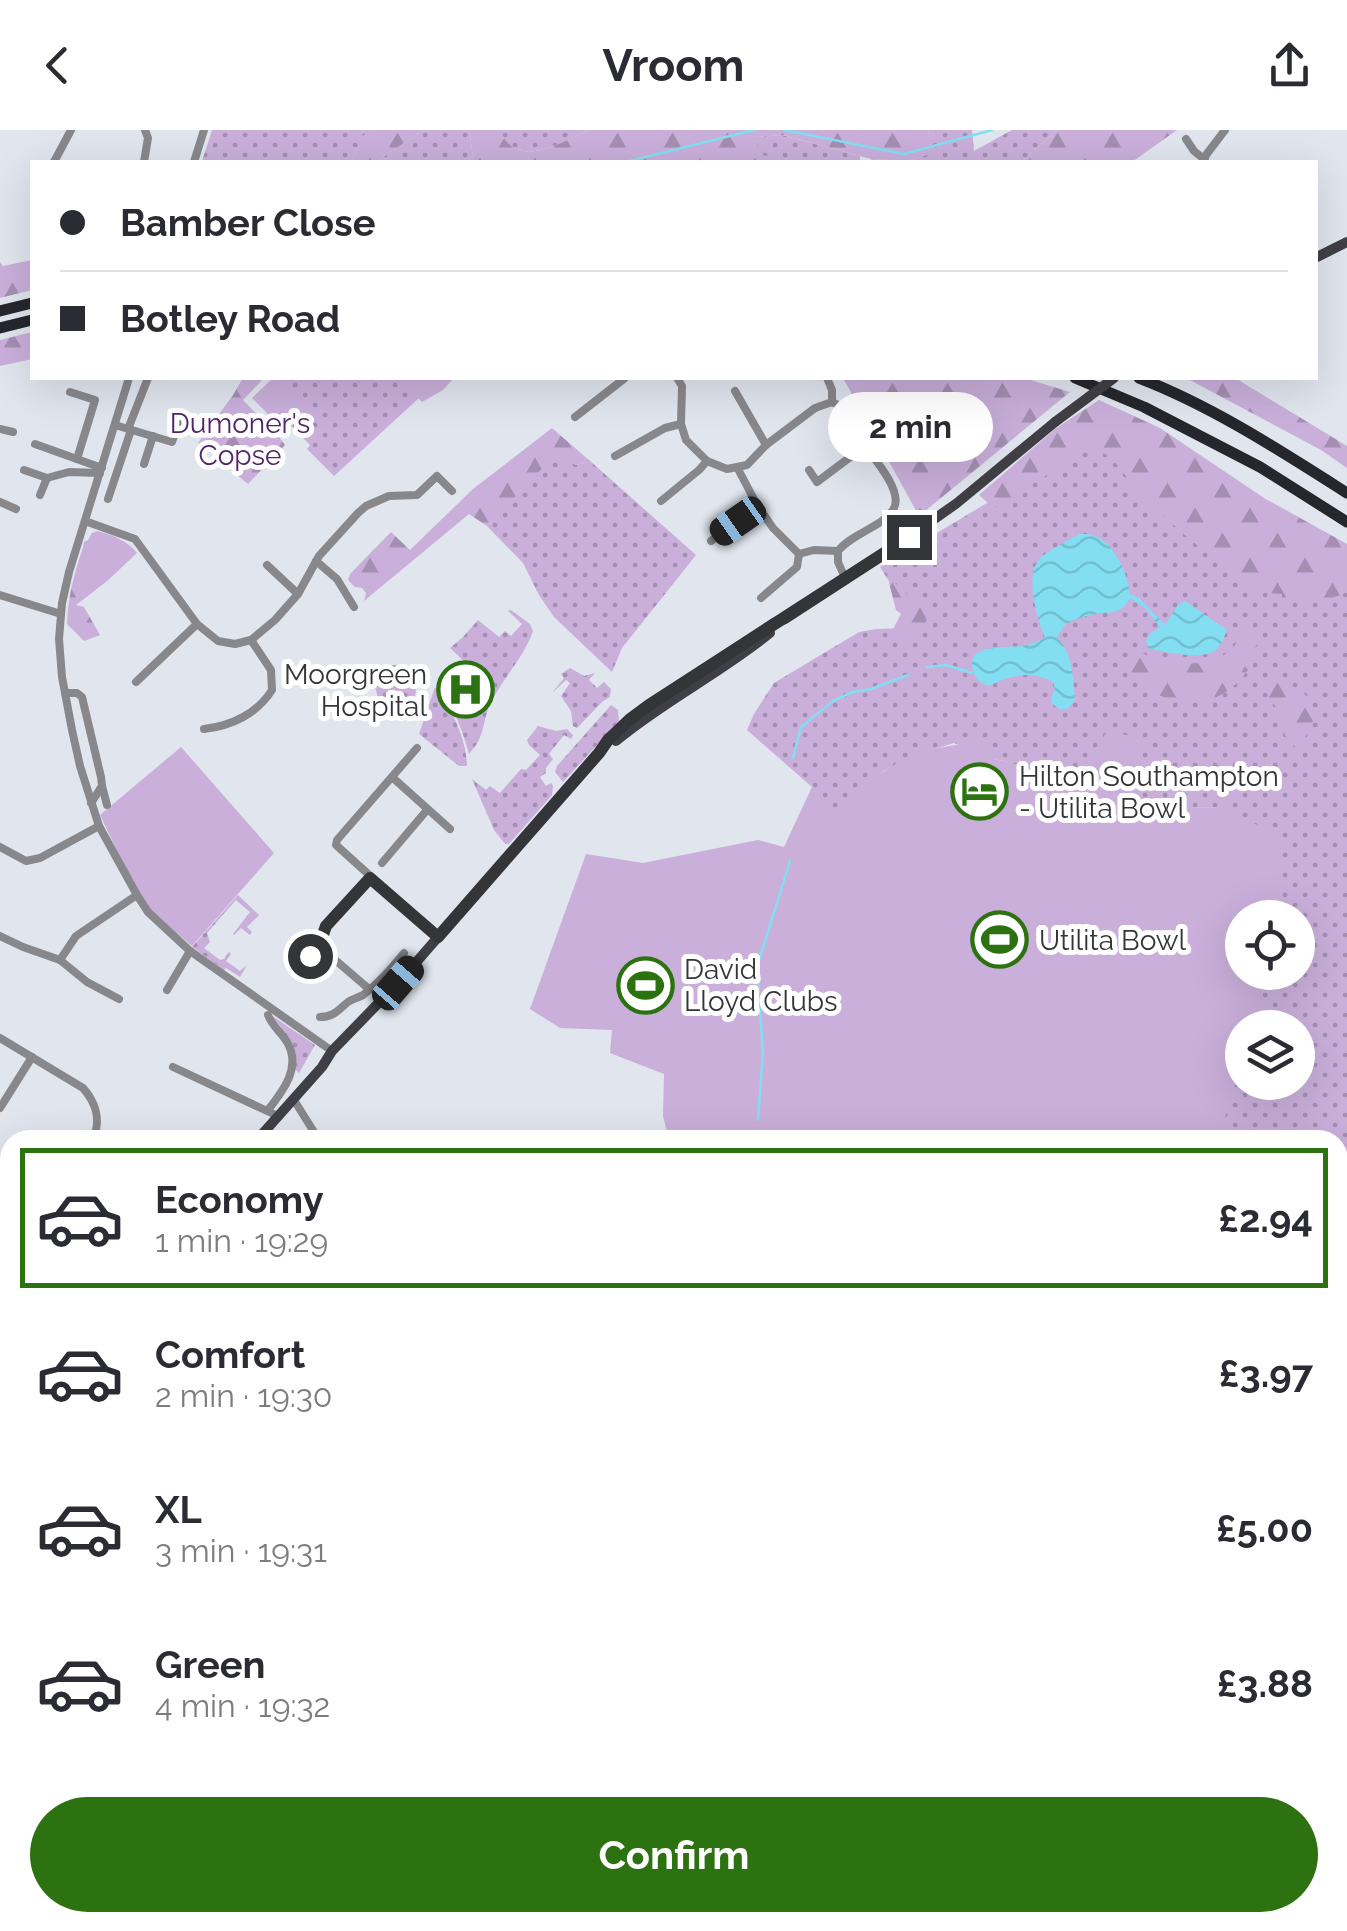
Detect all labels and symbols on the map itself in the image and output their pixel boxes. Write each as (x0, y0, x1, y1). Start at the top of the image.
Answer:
callout: 2 min (826, 392, 992, 462)
park label: Dumoner's Copse (170, 407, 310, 472)
car (705, 492, 771, 550)
route end (887, 515, 932, 560)
place label: Moorgreen Hospital (284, 658, 427, 723)
hospital icon: Moorgreen Hospital (436, 660, 496, 720)
place label: Hilton Southampton - Utilita Bowl (1019, 760, 1279, 825)
hotel icon: Hilton Southampton - Utilita Bowl (950, 762, 1010, 822)
sports icon: Utilita Bowl (970, 910, 1030, 970)
place label: Utilita Bowl (1039, 924, 1187, 957)
route start (288, 934, 333, 979)
car (367, 951, 429, 1015)
place label: David Lloyd Clubs (684, 953, 838, 1018)
sports icon: David Lloyd Clubs (615, 955, 675, 1015)

